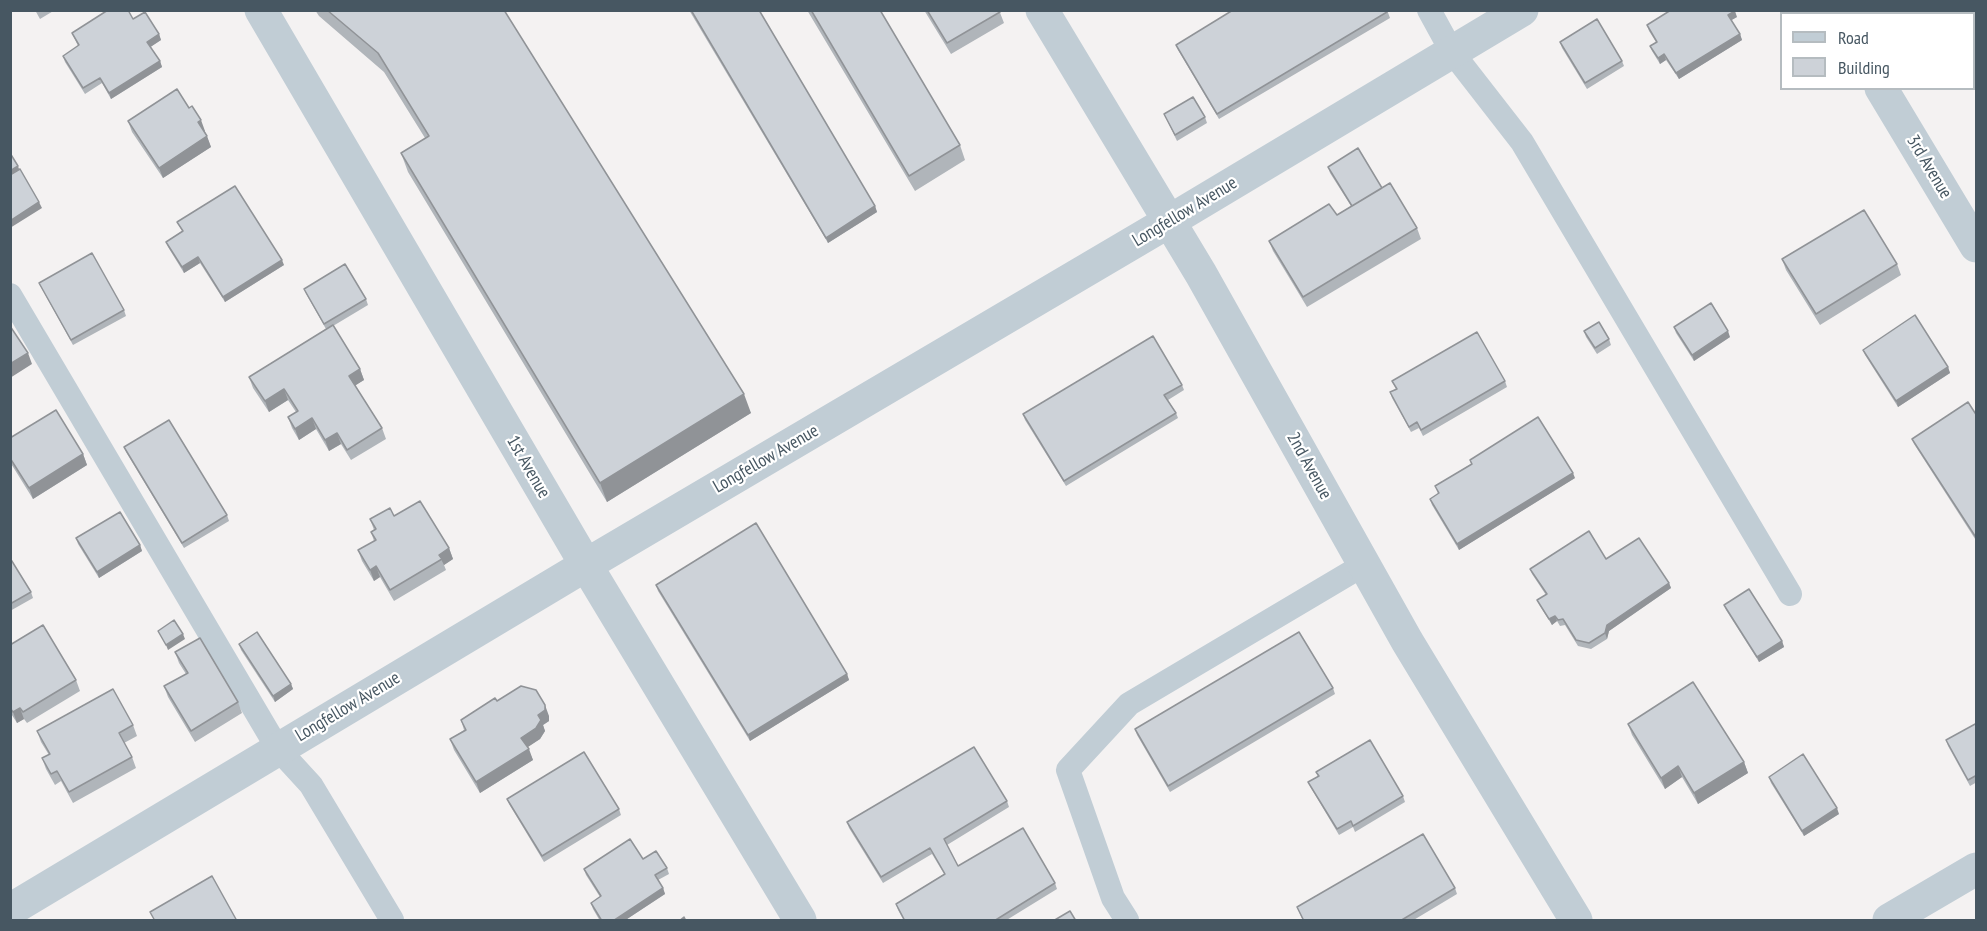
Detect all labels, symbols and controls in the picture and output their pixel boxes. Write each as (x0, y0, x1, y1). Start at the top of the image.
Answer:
legend (1780, 12, 1975, 90)
text: Road (1838, 26, 1869, 49)
text: Building (1838, 56, 1890, 79)
street label: 3rd Avenue (1902, 131, 1956, 203)
street label: Longfellow Avenue (1129, 172, 1241, 252)
street label: Longfellow Avenue (710, 420, 822, 498)
street label: 2nd Avenue (1282, 429, 1336, 503)
street label: 1st Avenue (502, 432, 554, 502)
street label: Longfellow Avenue (292, 667, 404, 747)

